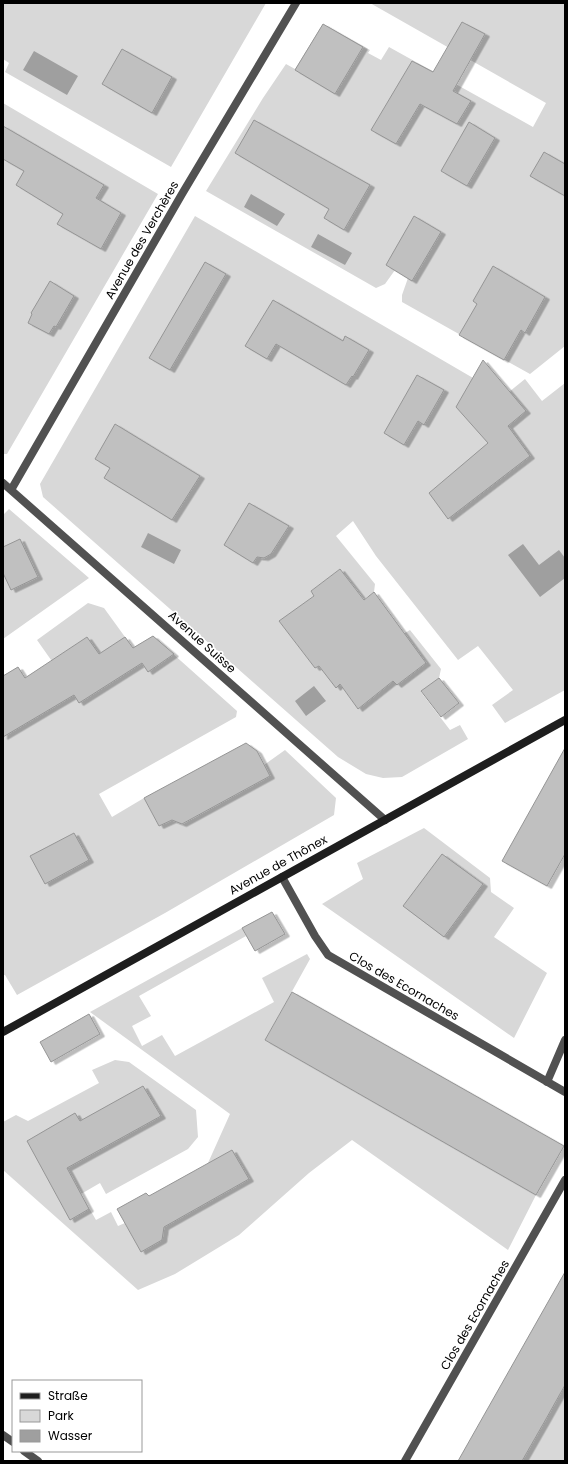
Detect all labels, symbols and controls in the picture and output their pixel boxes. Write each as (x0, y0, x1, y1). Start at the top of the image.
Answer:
street label: Avenue des Verchères (101, 178, 182, 302)
street label: Avenue Suisse (165, 607, 240, 677)
street label: Avenue de Thônex (226, 830, 330, 899)
street label: Clos des Ecornaches (346, 947, 462, 1024)
street label: Clos des Ecornaches (436, 1257, 513, 1373)
legend (12, 1380, 142, 1452)
text: Straße (48, 1387, 88, 1404)
text: Park (48, 1407, 75, 1424)
text: Wasser (48, 1427, 93, 1444)

